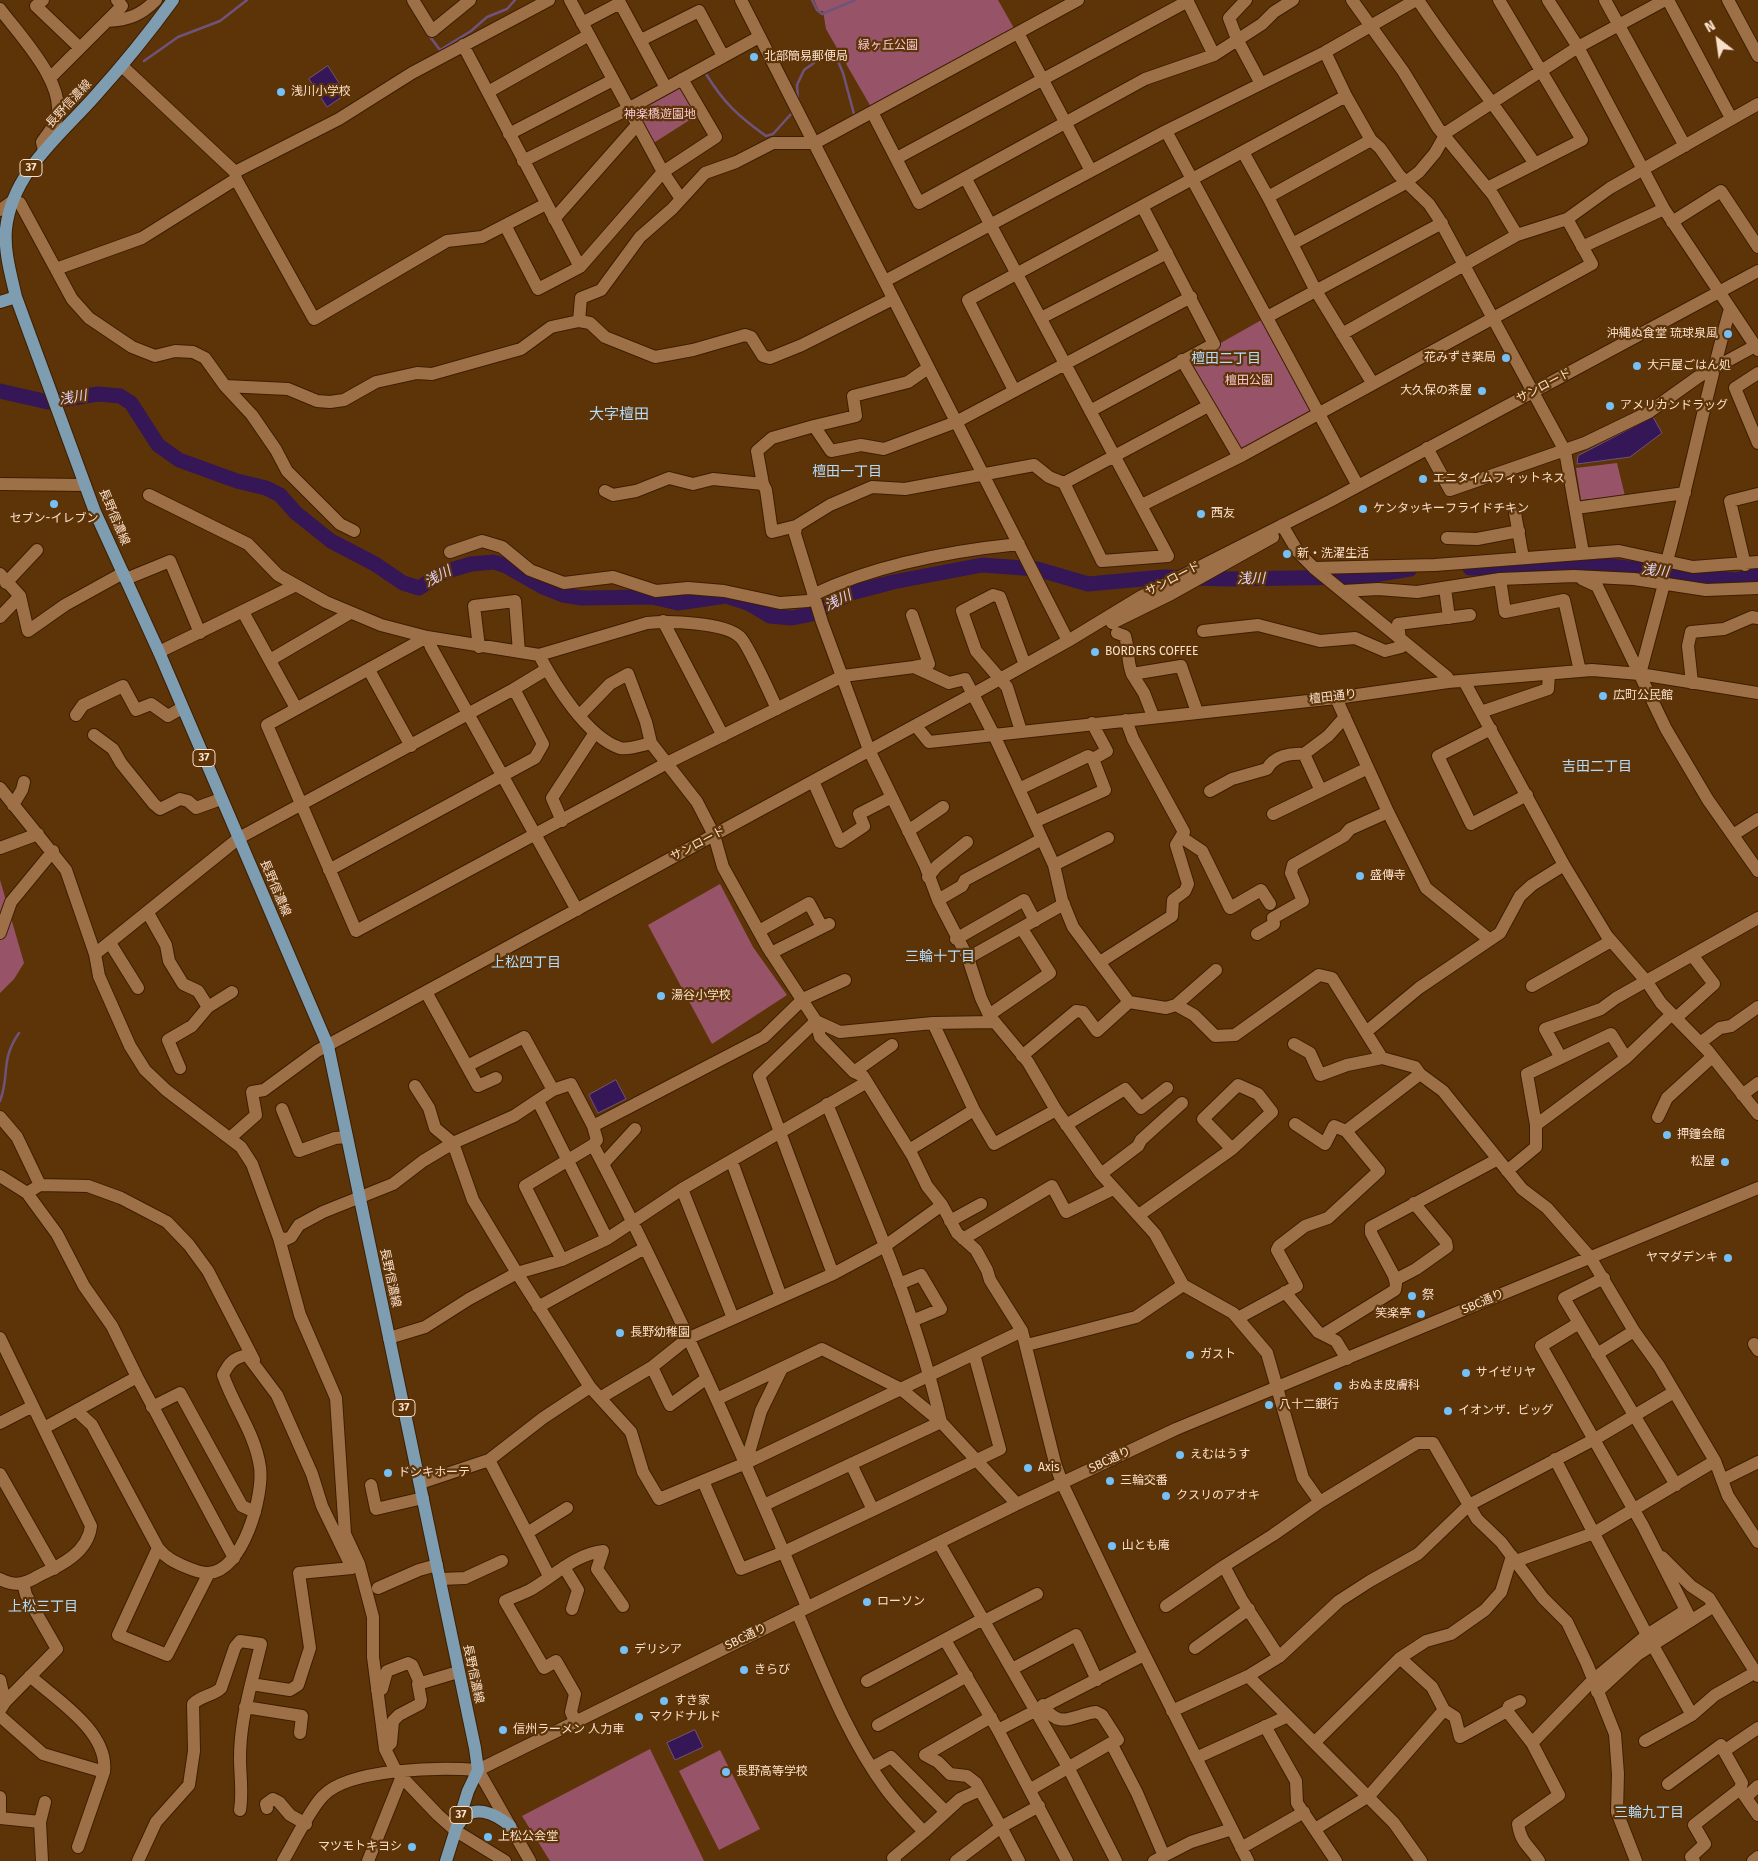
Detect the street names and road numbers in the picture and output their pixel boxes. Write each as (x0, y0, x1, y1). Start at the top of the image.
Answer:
street label: 長野信濃線 (43, 77, 95, 131)
road number: 37 (20, 160, 42, 177)
street label: サンロード (1514, 366, 1574, 406)
street label: 長野信濃線 (96, 487, 132, 547)
street label: サンロード (1143, 559, 1203, 599)
street label: 檀田通り (1308, 687, 1358, 707)
road number: 37 (193, 750, 215, 766)
street label: サンロード (668, 824, 728, 864)
street label: 長野信濃線 (257, 858, 293, 918)
street label: 長野信濃線 (377, 1247, 403, 1309)
street label: SBC通り (1460, 1287, 1506, 1317)
road number: 37 (393, 1400, 415, 1416)
street label: SBC通り (1087, 1444, 1133, 1476)
street label: SBC通り (723, 1621, 769, 1653)
street label: 長野信濃線 (460, 1643, 486, 1705)
road number: 37 (450, 1806, 472, 1824)

